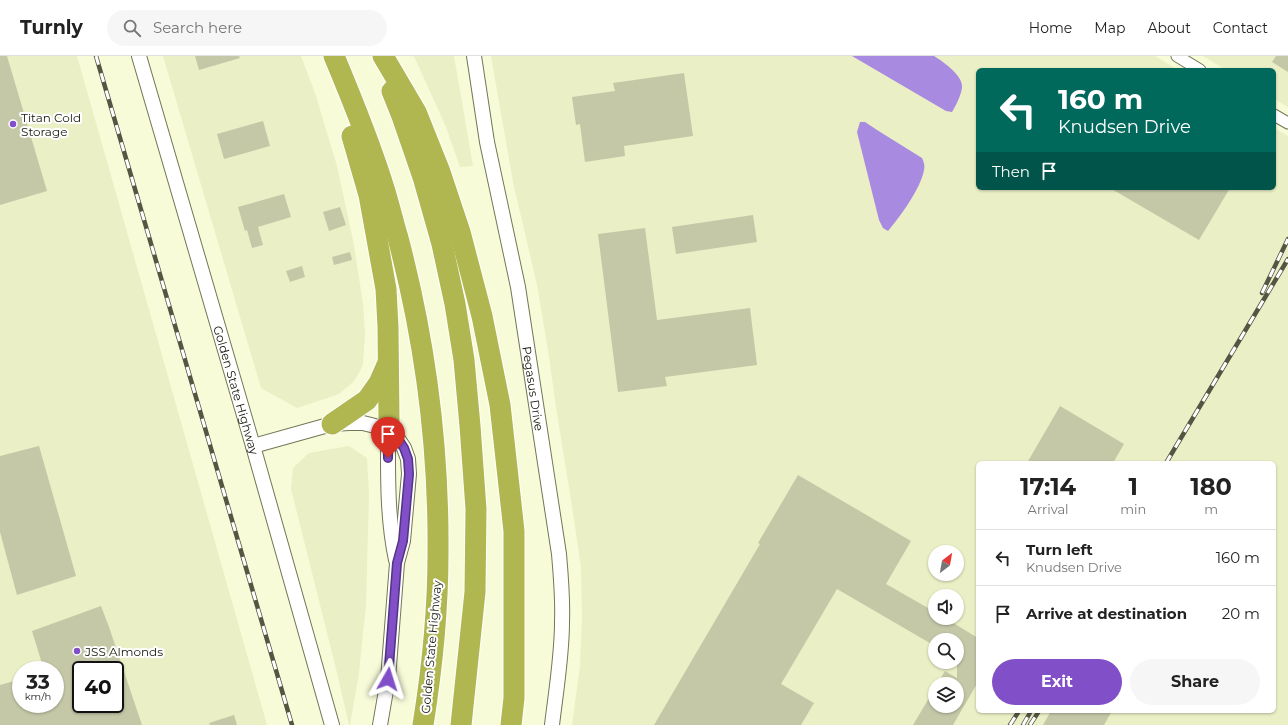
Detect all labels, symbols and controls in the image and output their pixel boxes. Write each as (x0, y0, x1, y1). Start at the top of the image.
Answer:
search box (107, 10, 387, 46)
text: Turnly (20, 16, 83, 39)
icon: search (121, 17, 143, 39)
text: Search here (153, 18, 242, 37)
text: Home (1029, 19, 1072, 37)
text: Map (1094, 19, 1125, 37)
text: About (1147, 19, 1191, 37)
text: Contact (1213, 19, 1268, 37)
text: 160 m (1058, 82, 1143, 116)
icon: left (992, 84, 1044, 136)
place label: Titan Cold Storage (21, 110, 81, 139)
text: Knudsen Drive (1058, 116, 1191, 138)
marker: Titan Cold Storage (8, 119, 18, 129)
icon: arrive (1038, 160, 1060, 182)
text: Then (992, 162, 1030, 181)
street label: Golden State Highway (211, 324, 263, 457)
street label: Pegasus Drive (520, 345, 547, 432)
pin (371, 417, 405, 458)
icon: arrive (377, 423, 399, 445)
text: 17:14 (1020, 472, 1076, 501)
text: 1 (1129, 472, 1138, 501)
text: 180 (1190, 472, 1232, 501)
text: Arrival (1028, 501, 1069, 517)
text: min (1120, 501, 1146, 517)
text: m (1204, 501, 1218, 517)
text: Turn left (1026, 540, 1093, 559)
north arrow (928, 545, 964, 581)
map controls (928, 545, 964, 713)
icon: left (992, 547, 1014, 569)
text: 160 m (1216, 548, 1260, 567)
text: Knudsen Drive (1026, 559, 1122, 575)
street label: Golden State Highway (418, 579, 444, 714)
button: sound (928, 589, 964, 625)
icon: arrive (992, 603, 1014, 625)
text: Arrive at destination (1026, 604, 1187, 623)
text: 20 m (1222, 604, 1260, 623)
button: search (928, 633, 964, 669)
place label: JSS Almonds (84, 644, 163, 659)
marker: JSS Almonds (72, 646, 82, 656)
position arrow (367, 658, 409, 700)
button: Exit (992, 659, 1122, 705)
button: Share (1130, 659, 1260, 705)
speed limit sign: 40 (72, 661, 124, 713)
text: 33 (26, 670, 50, 694)
button: layers (928, 677, 964, 713)
text: km/h (25, 690, 51, 703)

